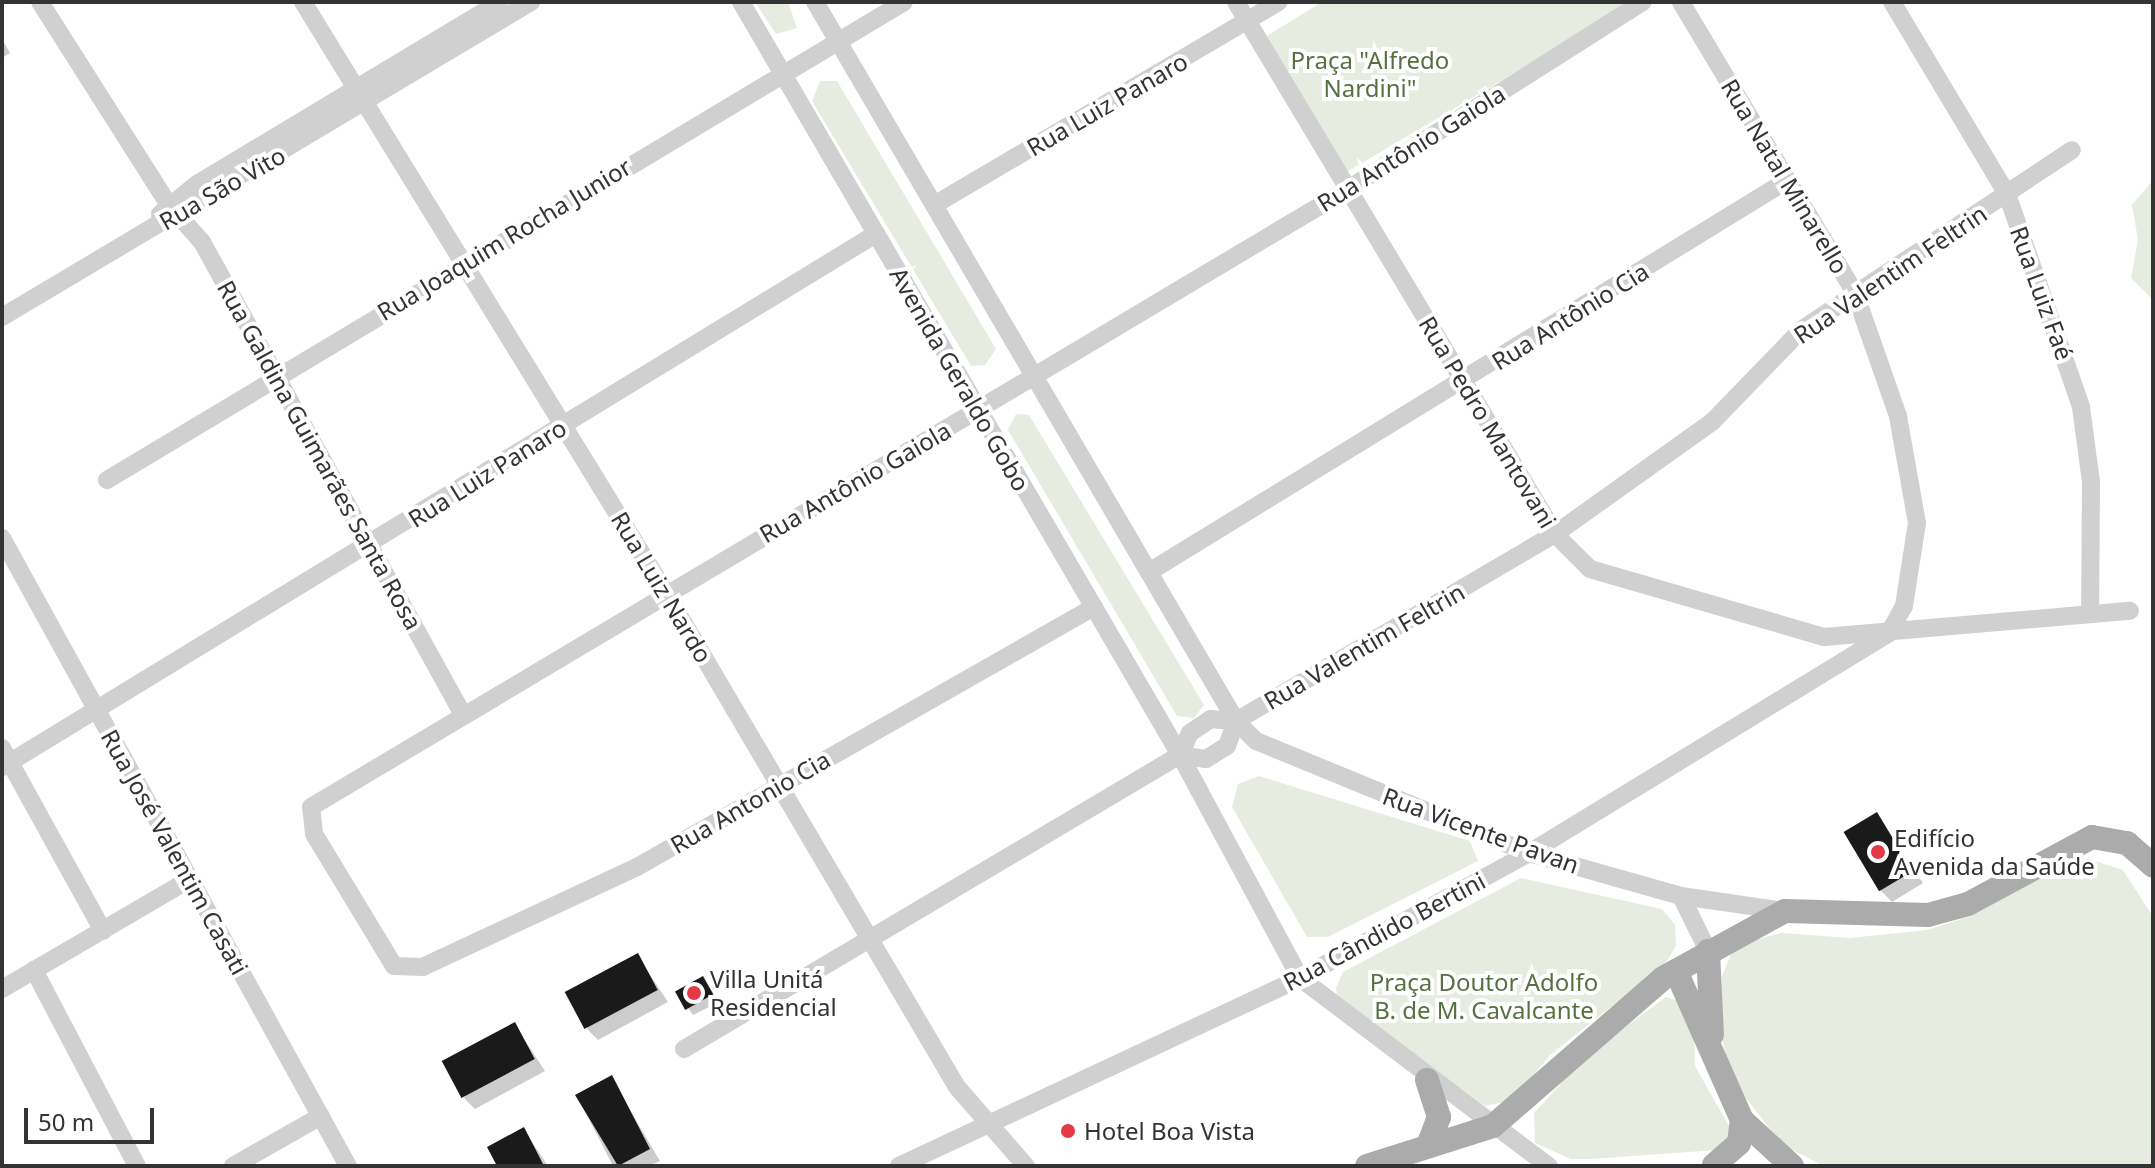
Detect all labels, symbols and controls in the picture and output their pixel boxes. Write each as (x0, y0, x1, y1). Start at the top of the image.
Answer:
street label: Rua Luiz Panaro (1022, 46, 1192, 162)
park label: Praça "Alfredo Nardini" (1291, 46, 1449, 102)
street label: Rua Natal Minarello (1716, 73, 1854, 279)
street label: Rua Antônio Gaiola (1312, 79, 1510, 217)
street label: Rua São Vito (154, 140, 290, 236)
street label: Rua Joaquim Rocha Junior (372, 152, 636, 326)
street label: Rua Valentim Feltrin (1788, 199, 1992, 349)
street label: Rua Luiz Faé (2005, 222, 2079, 364)
street label: Rua Antônio Cia (1486, 256, 1654, 376)
street label: Avenida Geraldo Gobo (884, 262, 1036, 496)
street label: Rua Galdina Guimarães Santa Rosa (212, 275, 428, 635)
street label: Rua Pedro Mantovani (1413, 311, 1563, 533)
street label: Rua Luiz Panaro (403, 413, 571, 533)
street label: Rua Antônio Gaiola (754, 416, 956, 548)
street label: Rua Luiz Nardo (606, 506, 718, 668)
street label: Rua Valentim Feltrin (1259, 577, 1469, 715)
street label: Rua José Valentim Casati (96, 724, 254, 980)
street label: Rua Antonio Cia (665, 745, 835, 859)
street label: Rua Vicente Pavan (1379, 781, 1583, 879)
place label: Edifício Avenida da Saúde (1894, 824, 2095, 880)
marker: Edifício Avenida da Saúde (1869, 843, 1887, 861)
street label: Rua Cândido Bertini (1278, 866, 1490, 996)
place label: Villa Unitá Residencial (710, 965, 837, 1021)
park label: Praça Doutor Adolfo B. de M. Cavalcante (1370, 968, 1598, 1024)
marker: Villa Unitá Residencial (685, 984, 703, 1002)
scale bar (28, 1092, 158, 1142)
text: 50 m (38, 1105, 94, 1138)
place label: Hotel Boa Vista (1084, 1117, 1255, 1145)
marker: Hotel Boa Vista (1059, 1122, 1077, 1140)

